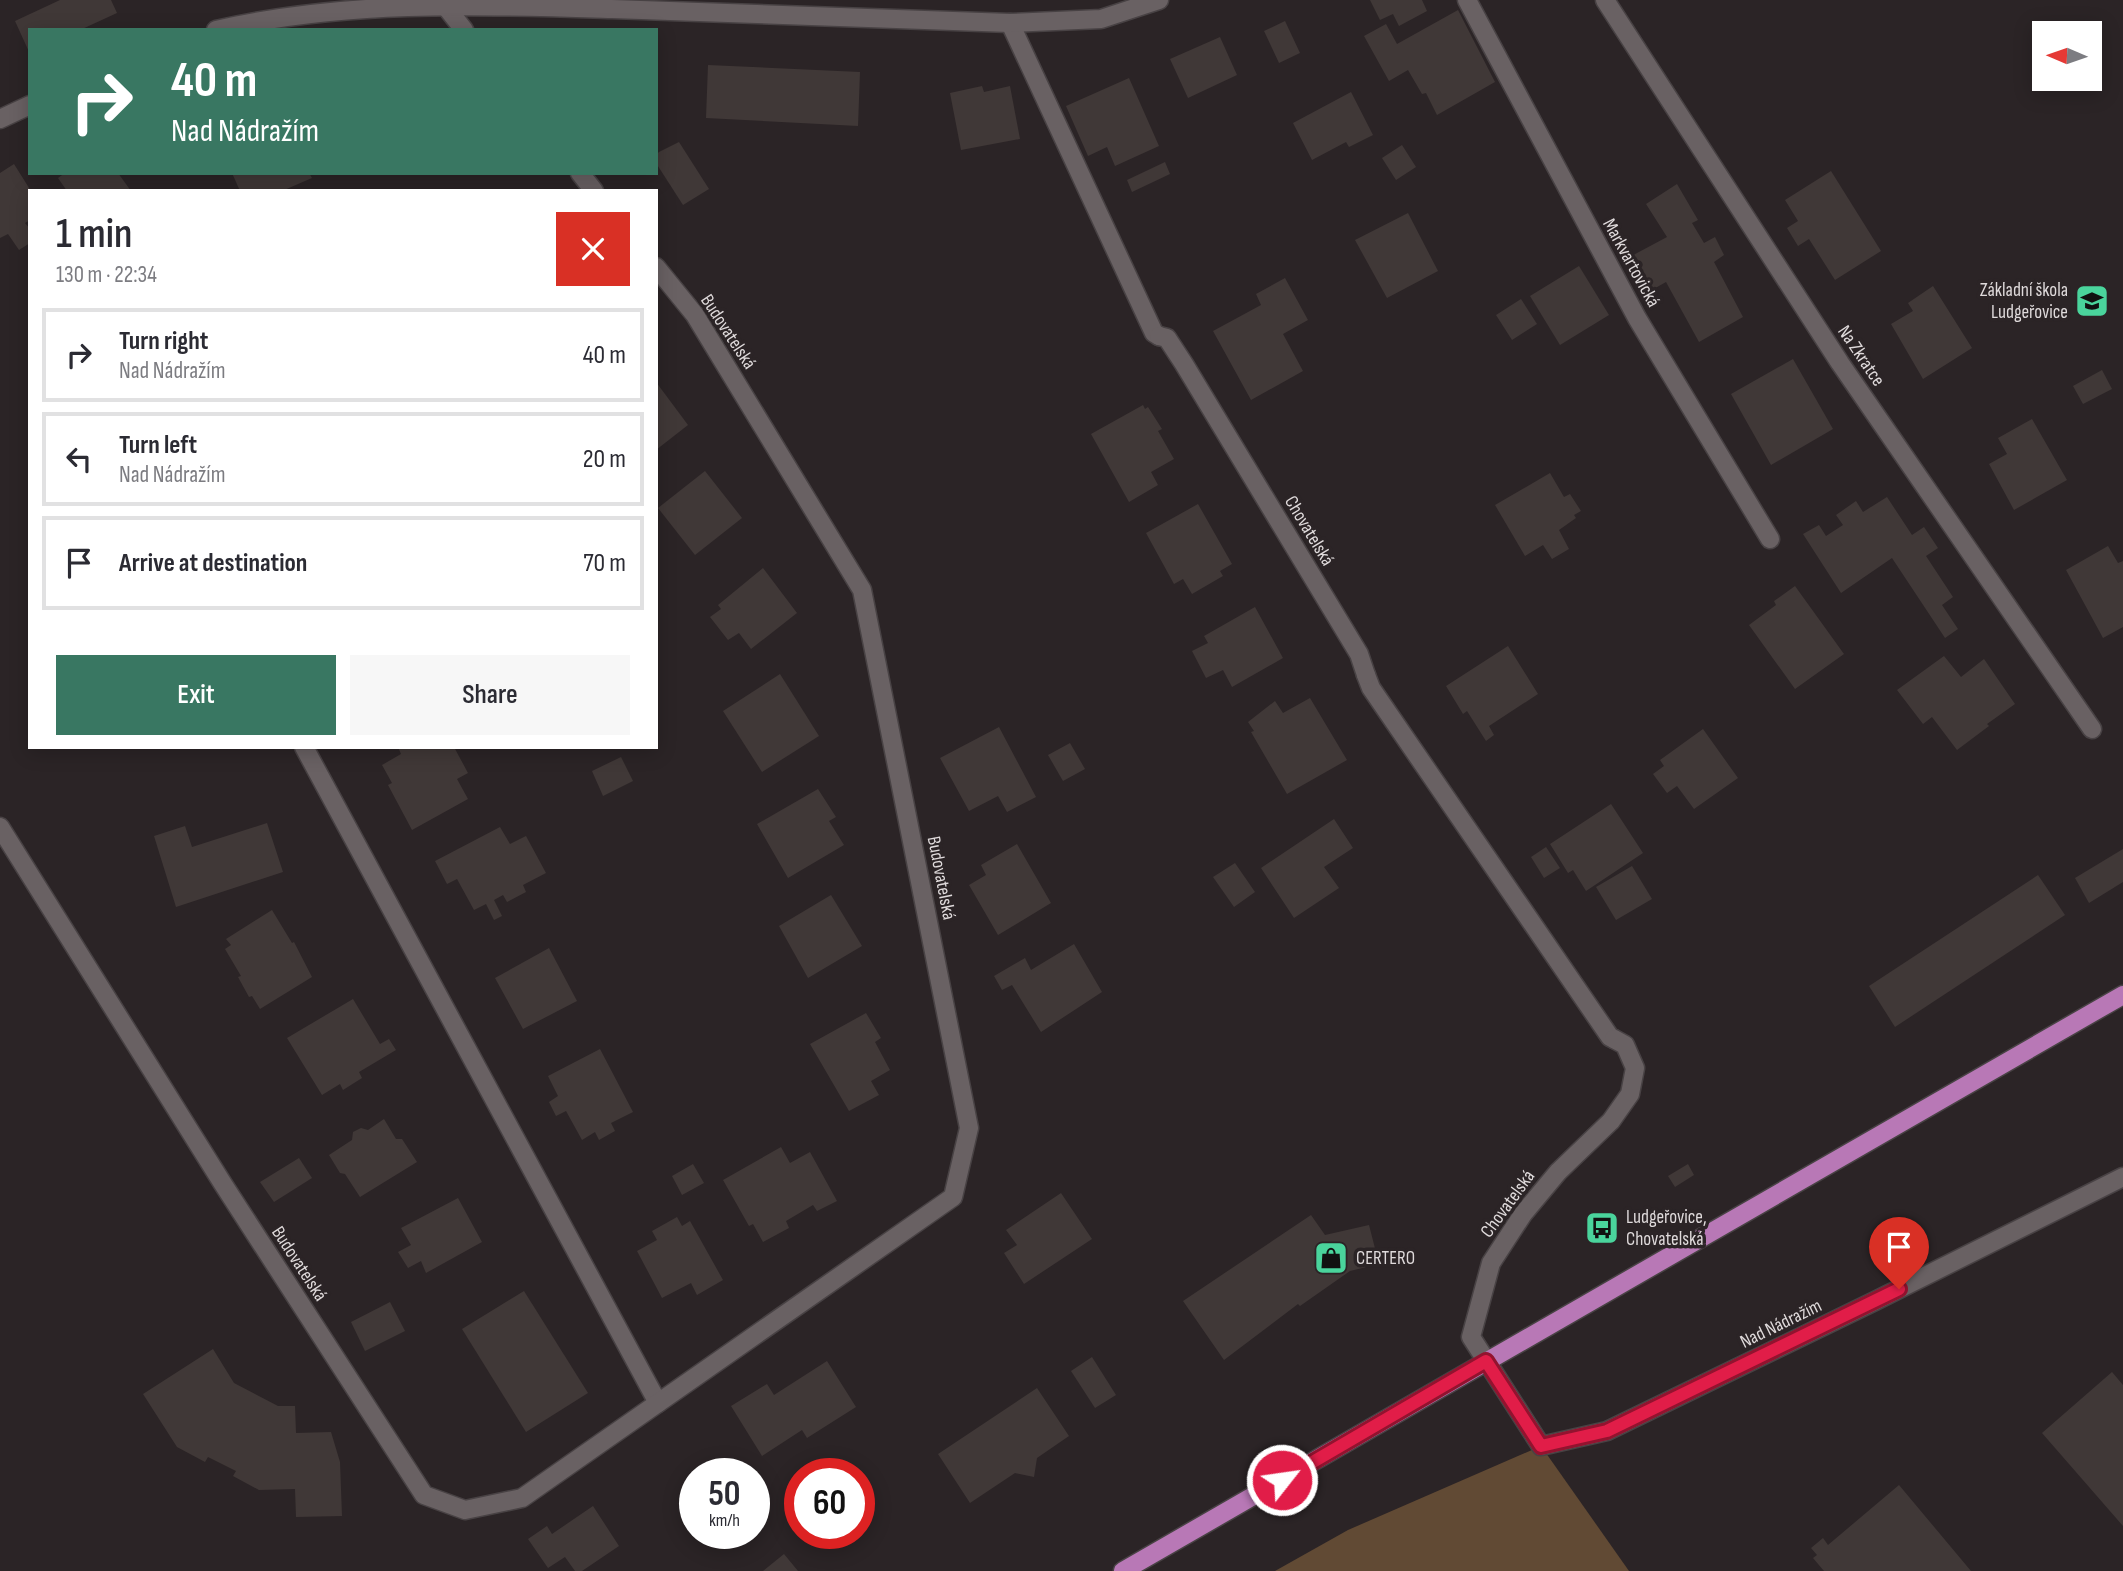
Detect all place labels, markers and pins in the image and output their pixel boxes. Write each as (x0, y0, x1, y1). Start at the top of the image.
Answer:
place label: Základní škola Ludgeřovice (1980, 279, 2068, 324)
school or university icon: Základní škola Ludgeřovice (2073, 282, 2111, 320)
place label: Ludgeřovice, Chovatelská (1626, 1206, 1707, 1251)
bus stop icon: Ludgeřovice, Chovatelská (1583, 1209, 1621, 1247)
pin (1869, 1217, 1929, 1289)
shop icon: CERTERO (1312, 1239, 1350, 1277)
place label: CERTERO (1356, 1247, 1415, 1270)

